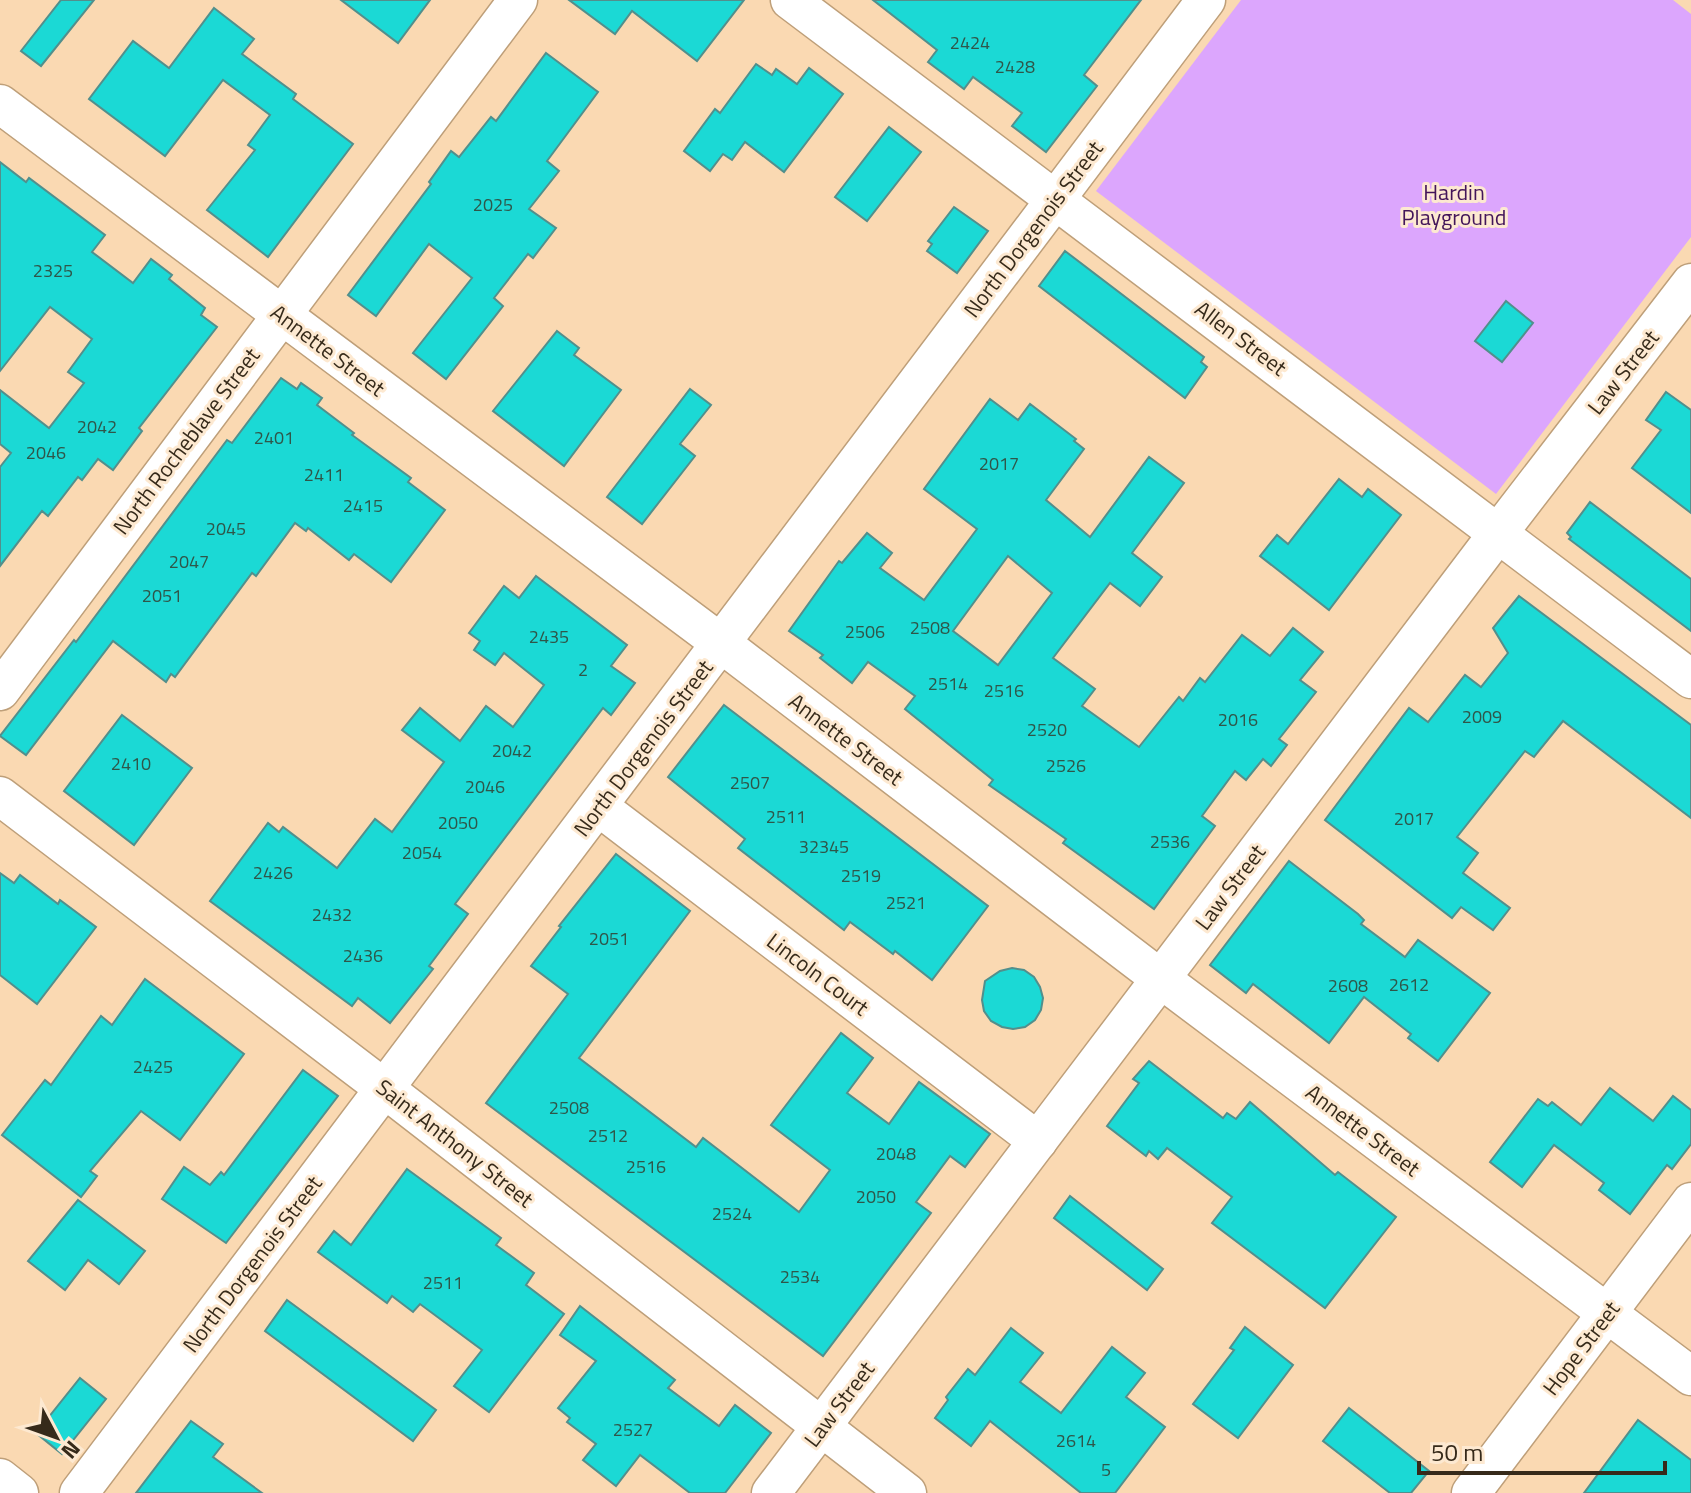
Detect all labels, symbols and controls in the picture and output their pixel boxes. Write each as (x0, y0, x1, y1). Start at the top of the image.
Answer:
house number: 2424 (950, 29, 990, 56)
house number: 2428 (995, 53, 1035, 80)
street label: North Dorgenois Street (955, 133, 1111, 325)
park label: Hardin Playground (1402, 175, 1506, 234)
house number: 2025 (473, 191, 513, 218)
house number: 2325 (33, 257, 73, 284)
street label: Allen Street (1188, 292, 1294, 384)
street label: Annette Street (263, 296, 393, 405)
street label: Law Street (1579, 322, 1667, 422)
street label: North Rocheblave Street (104, 340, 268, 542)
house number: 2042 (77, 413, 117, 440)
house number: 2401 (254, 424, 294, 451)
house number: 2046 (26, 439, 66, 466)
house number: 2017 (979, 450, 1019, 477)
house number: 2411 (304, 461, 344, 488)
house number: 2415 (343, 492, 383, 519)
house number: 2045 (206, 515, 246, 542)
house number: 2047 (169, 548, 209, 575)
house number: 2051 (142, 582, 182, 609)
house number: 2508 (910, 614, 950, 641)
house number: 2506 (845, 618, 885, 645)
house number: 2435 (529, 623, 569, 650)
street label: North Dorgenois Street (565, 652, 721, 844)
house number: 2 (578, 656, 588, 683)
house number: 2514 (928, 670, 968, 697)
house number: 2516 (984, 677, 1024, 704)
street label: Annette Street (781, 685, 911, 794)
house number: 2009 (1462, 703, 1502, 730)
house number: 2016 (1218, 706, 1258, 733)
house number: 2520 (1027, 716, 1067, 743)
house number: 2042 (492, 737, 532, 764)
house number: 2410 (111, 750, 151, 777)
house number: 2526 (1046, 752, 1086, 779)
house number: 2507 (730, 769, 770, 796)
house number: 2046 (465, 773, 505, 800)
house number: 2511 (766, 803, 806, 830)
house number: 2017 (1394, 805, 1434, 832)
house number: 2050 (438, 809, 478, 836)
house number: 2536 (1150, 828, 1190, 855)
house number: 32345 (799, 833, 849, 860)
street label: Law Street (1186, 837, 1274, 937)
house number: 2054 (402, 839, 442, 866)
house number: 2426 (253, 859, 293, 886)
house number: 2519 (841, 862, 881, 889)
house number: 2521 (886, 889, 926, 916)
house number: 2432 (312, 901, 352, 928)
street label: Lincoln Court (760, 924, 877, 1024)
house number: 2051 (589, 925, 629, 952)
house number: 2436 (343, 942, 383, 969)
house number: 2612 (1389, 971, 1429, 998)
house number: 2608 (1328, 972, 1368, 999)
house number: 2425 (133, 1053, 173, 1080)
street label: Saint Anthony Street (369, 1071, 541, 1216)
street label: Annette Street (1298, 1076, 1428, 1185)
house number: 2508 (549, 1094, 589, 1121)
house number: 2512 (588, 1122, 628, 1149)
house number: 2048 (876, 1140, 916, 1167)
house number: 2516 (626, 1153, 666, 1180)
street label: North Dorgenois Street (174, 1168, 330, 1360)
house number: 2050 (856, 1183, 896, 1210)
house number: 2524 (712, 1200, 752, 1227)
house number: 2534 (780, 1263, 820, 1290)
house number: 2511 (423, 1269, 463, 1296)
street label: Hope Street (1534, 1293, 1628, 1402)
street label: Law Street (795, 1354, 883, 1454)
north arrow (16, 1397, 96, 1477)
house number: 2527 (613, 1416, 653, 1443)
scale bar (1419, 1425, 1665, 1475)
house number: 2614 (1056, 1427, 1096, 1454)
text: N (53, 1433, 89, 1467)
text: 50 m (1431, 1434, 1483, 1470)
house number: 5 (1101, 1456, 1111, 1483)

